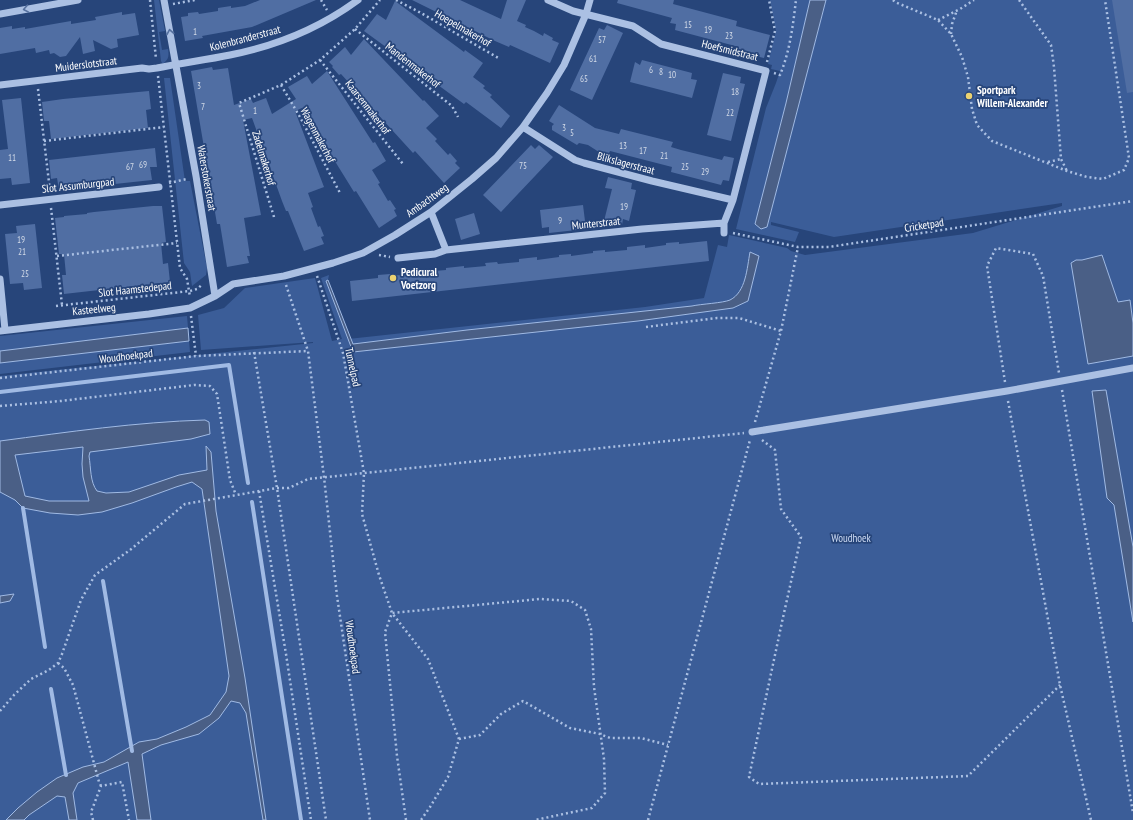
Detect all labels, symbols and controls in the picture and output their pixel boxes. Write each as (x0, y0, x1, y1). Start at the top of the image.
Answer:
one-way arrow (23, 4, 29, 13)
street label: Hoepelmakerhof (432, 6, 495, 50)
house number: 15 (684, 19, 692, 30)
street label: Kolenbranderstraat (208, 22, 282, 54)
house number: 19 (704, 24, 712, 35)
house number: 1 (193, 26, 197, 37)
one-way arrow (166, 29, 175, 35)
house number: 23 (725, 30, 733, 41)
house number: 57 (598, 34, 606, 45)
street label: Hoefsmidstraat (700, 36, 760, 64)
street label: Mandenmakerhof (383, 39, 444, 92)
street label: Muiderslotstraat (54, 53, 118, 75)
house number: 61 (589, 53, 597, 64)
house number: 6 (649, 64, 653, 75)
house number: 8 (659, 66, 663, 77)
house number: 10 (668, 69, 676, 80)
house number: 65 (580, 73, 588, 84)
street label: Kaarsenmakerhof (342, 77, 394, 138)
house number: 3 (197, 80, 201, 91)
place label: Sportpark Willem-Alexander (976, 83, 1048, 110)
house number: 18 (731, 86, 739, 97)
marker: Sportpark Willem-Alexander (964, 91, 974, 101)
house number: 7 (201, 101, 205, 112)
house number: 1 (253, 105, 257, 116)
street label: Wagenmakerhof (297, 105, 339, 166)
house number: 22 (726, 107, 734, 118)
house number: 3 (562, 122, 566, 133)
house number: 5 (570, 127, 574, 138)
street label: Zadelmakerhof (249, 129, 279, 188)
house number: 13 (619, 140, 627, 151)
street label: Waterstokerstraat (194, 144, 220, 212)
house number: 17 (639, 145, 647, 156)
street label: Blikslagerstraat (596, 149, 656, 177)
house number: 21 (660, 150, 668, 161)
house number: 11 (8, 152, 16, 163)
house number: 69 (139, 159, 147, 170)
house number: 75 (519, 160, 527, 171)
house number: 67 (126, 161, 134, 172)
house number: 25 (681, 161, 689, 172)
house number: 29 (701, 166, 709, 177)
street label: Slot Assumburgpad (41, 174, 115, 196)
street label: Ambachtweg (403, 180, 451, 220)
house number: 19 (620, 201, 628, 212)
street label: Munterstraat (571, 213, 621, 233)
house number: 9 (558, 215, 562, 226)
street label: Cricketpad (903, 215, 945, 235)
house number: 19 (17, 234, 25, 245)
house number: 21 (18, 246, 26, 257)
place label: Pedicural Voetzorg (400, 265, 438, 292)
house number: 25 (21, 268, 29, 279)
marker: Pedicural Voetzorg (388, 273, 398, 283)
street label: Slot Haamstedepad (98, 278, 173, 300)
street label: Kasteelweg (72, 300, 117, 318)
street label: Woudhoekpad (99, 346, 154, 366)
street label: Tunnelpad (342, 346, 364, 388)
park label: Woudhoek (831, 531, 872, 545)
street label: Woudhoekpad (342, 619, 364, 675)

